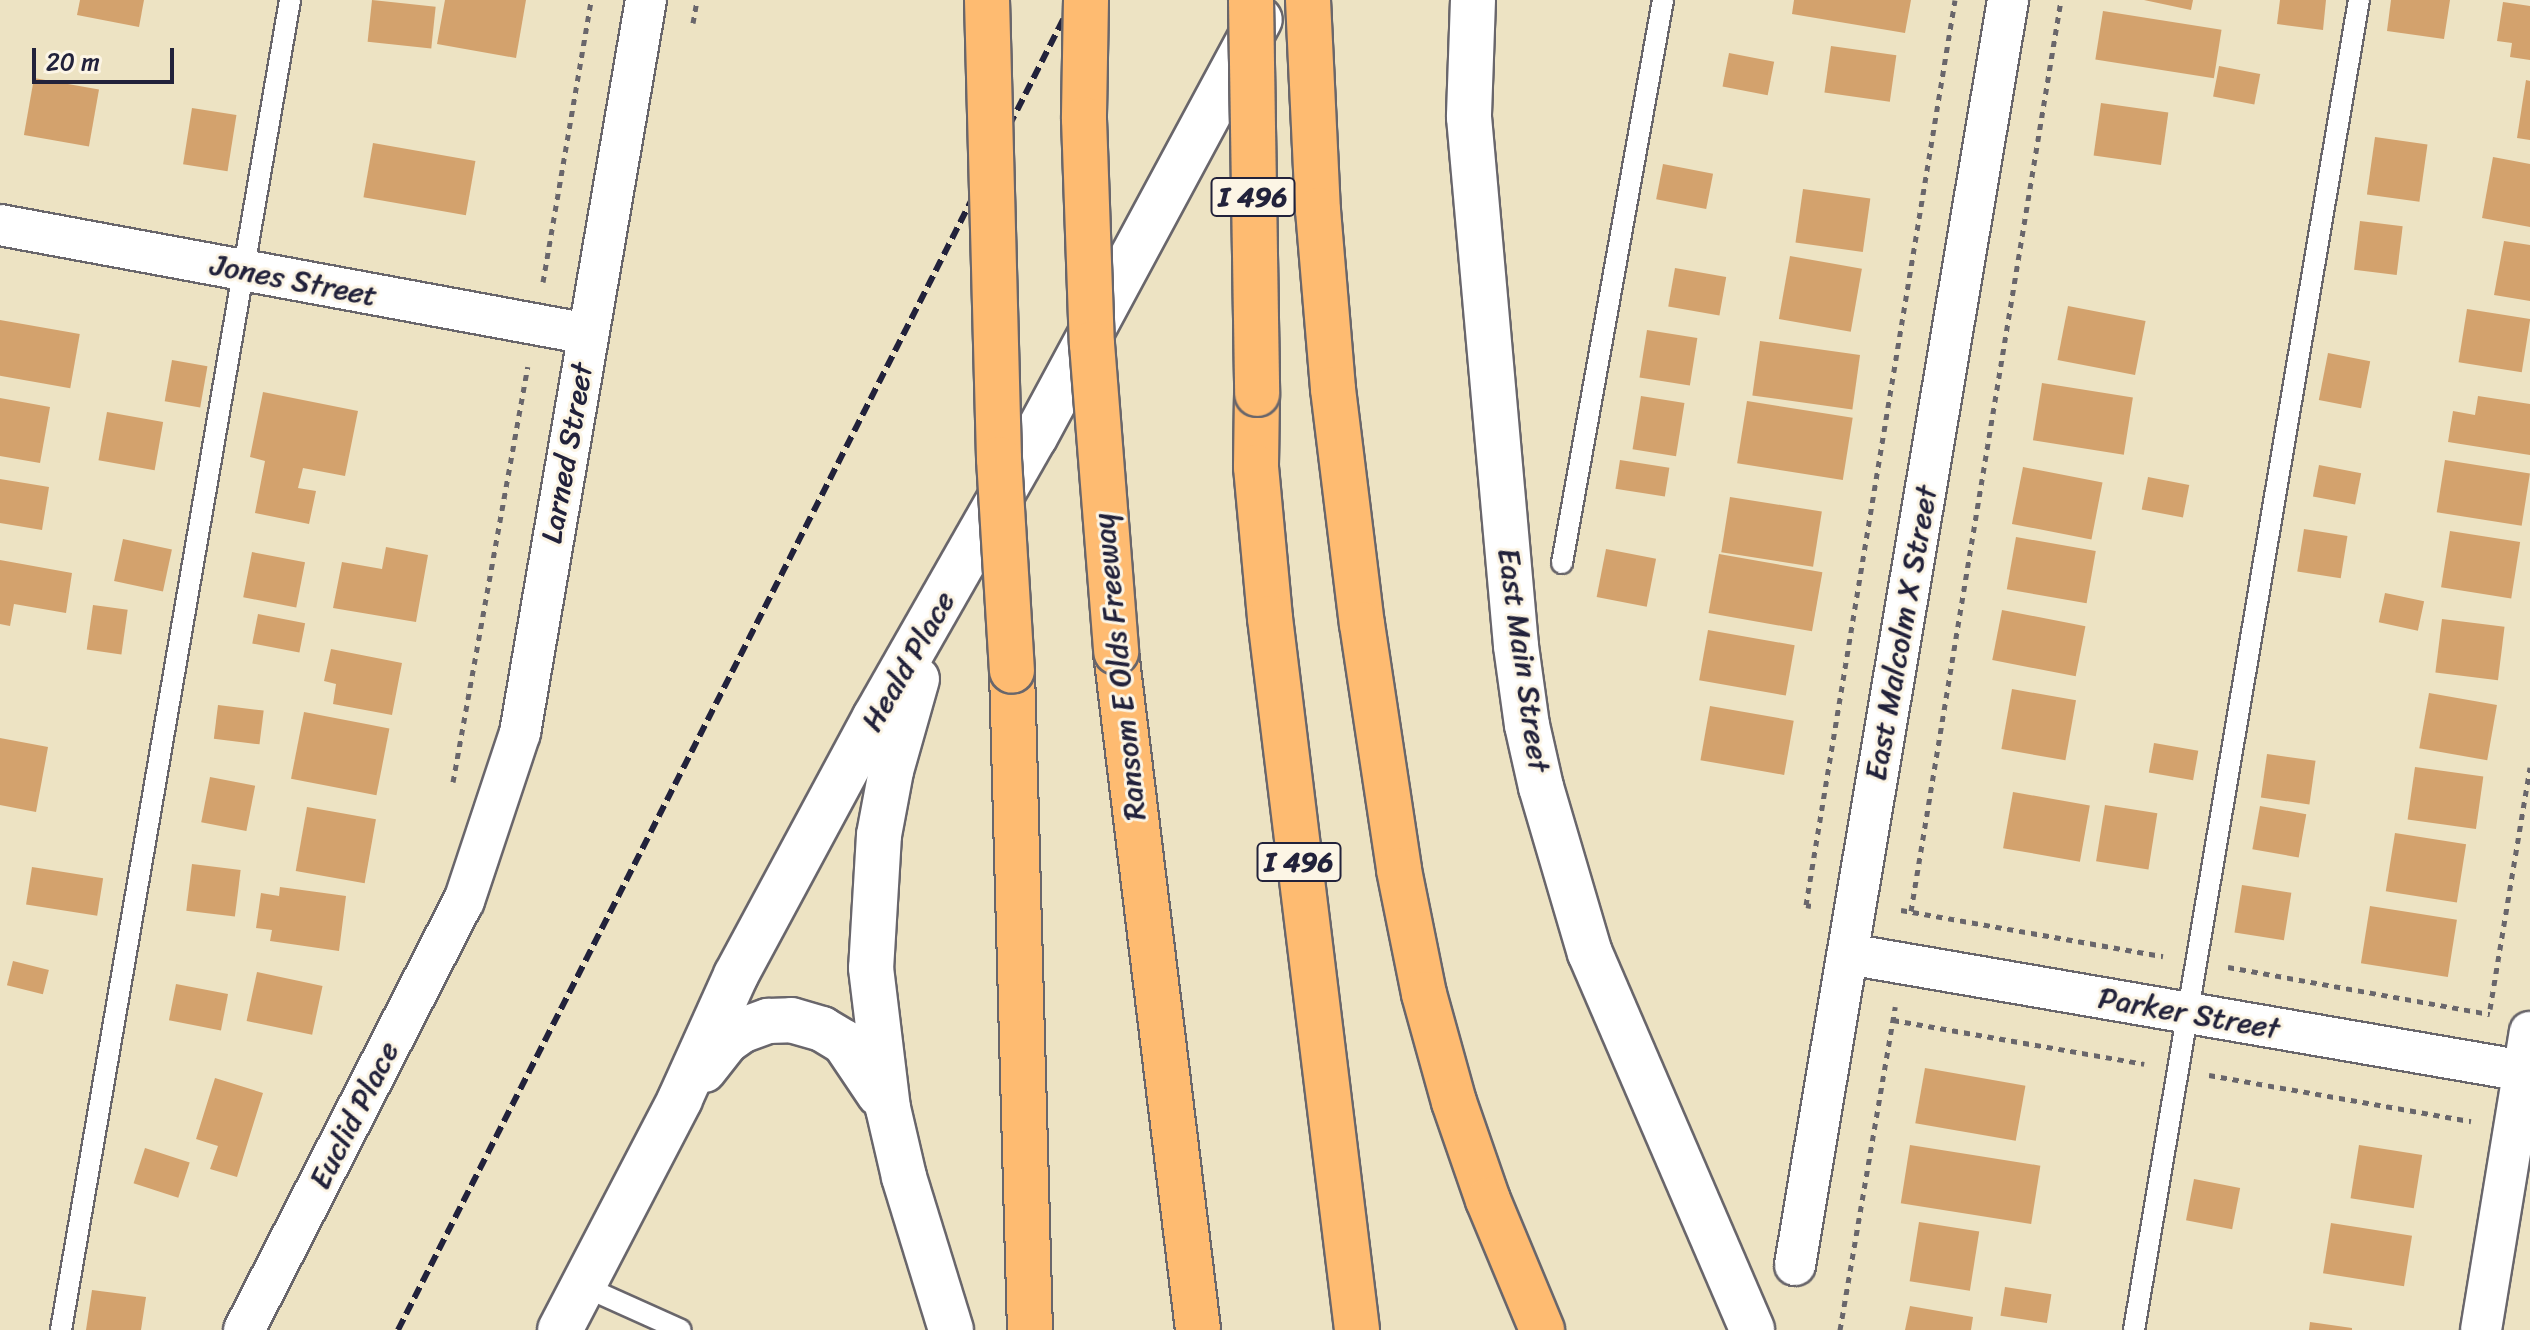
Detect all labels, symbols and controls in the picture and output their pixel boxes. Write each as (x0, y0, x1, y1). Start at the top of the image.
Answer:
scale bar (36, 32, 178, 82)
text: 20 m (46, 41, 100, 83)
road number: I 496 (1209, 173, 1297, 221)
street label: Jones Street (207, 246, 381, 314)
street label: Larned Street (533, 359, 601, 547)
street label: East Malcolm X Street (1857, 483, 1945, 783)
street label: Ransom E Olds Freeway (1085, 512, 1153, 822)
street label: East Main Street (1490, 546, 1558, 774)
street label: Heald Place (853, 584, 963, 738)
road number: I 496 (1255, 838, 1343, 886)
street label: Parker Street (2095, 979, 2283, 1047)
street label: Euclid Place (302, 1035, 406, 1195)

